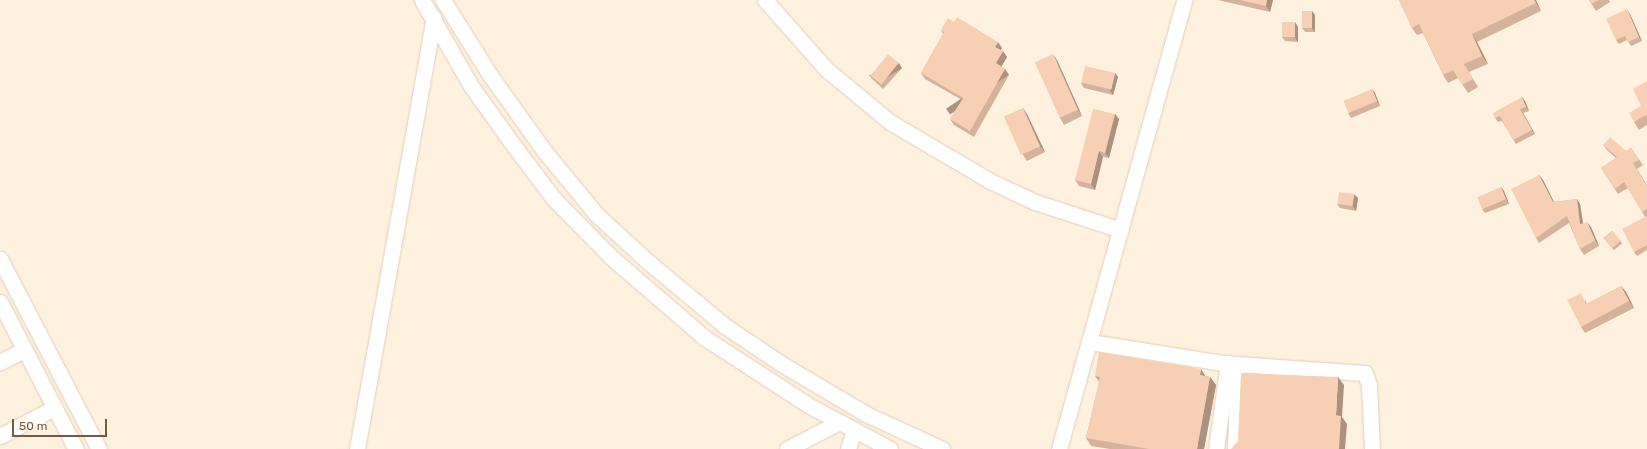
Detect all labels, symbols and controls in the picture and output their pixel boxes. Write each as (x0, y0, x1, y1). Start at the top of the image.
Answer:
scale bar (14, 411, 109, 437)
text: 50 m (19, 419, 47, 433)

